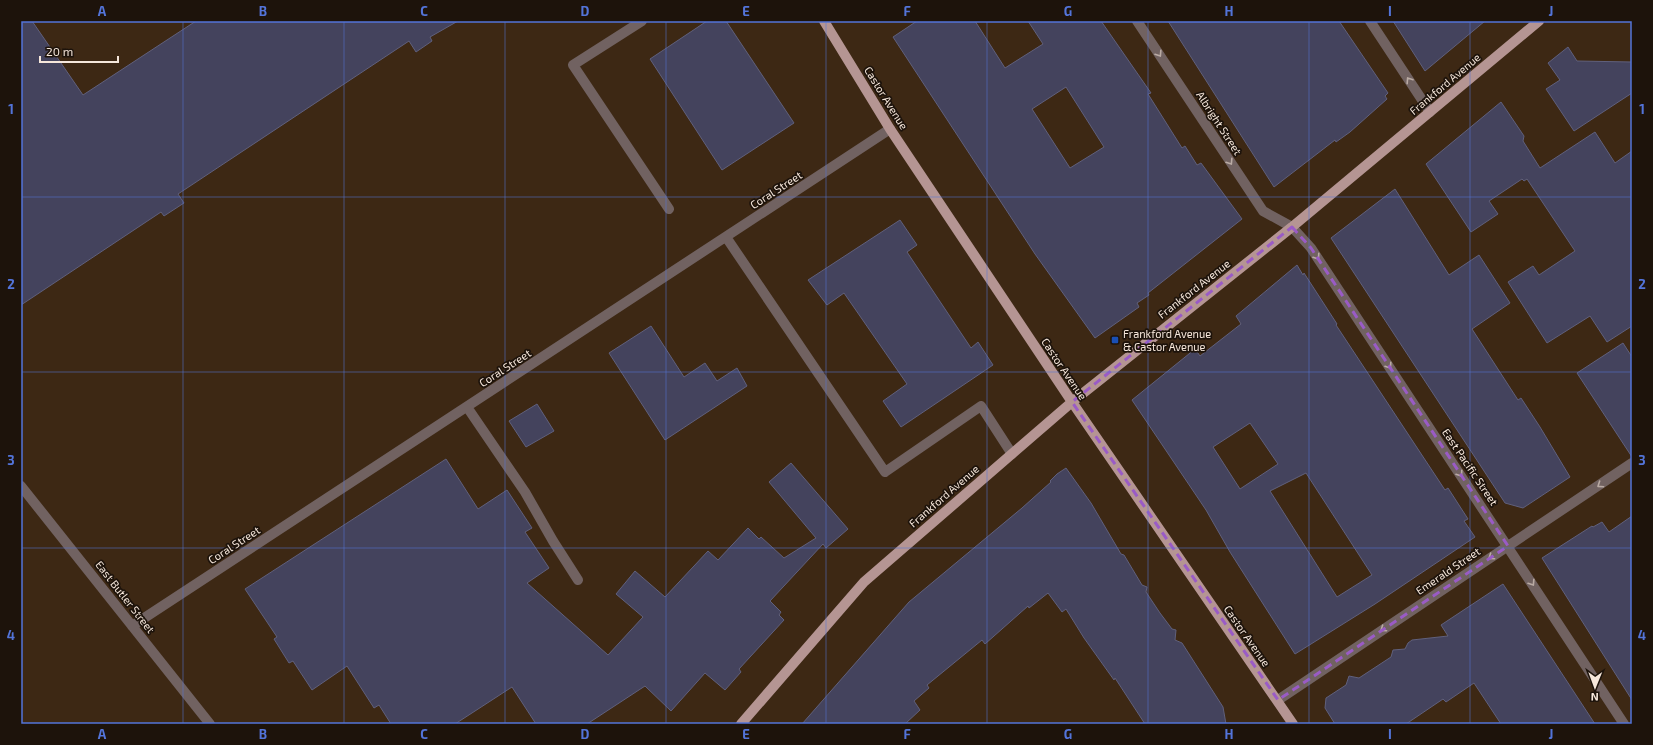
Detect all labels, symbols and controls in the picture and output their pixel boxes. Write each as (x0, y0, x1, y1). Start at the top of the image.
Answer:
text: A (98, 3, 107, 19)
text: B (259, 3, 267, 19)
text: C (420, 3, 428, 19)
text: D (581, 3, 590, 19)
text: E (742, 3, 750, 19)
text: F (903, 3, 911, 19)
text: G (1064, 3, 1072, 19)
text: H (1225, 3, 1234, 19)
text: I (1388, 3, 1392, 19)
text: J (1549, 3, 1553, 19)
scale bar (40, 38, 118, 64)
text: 20 m (46, 44, 73, 58)
one-way arrow (1154, 49, 1161, 56)
street label: Frankford Avenue (1407, 50, 1483, 117)
street label: Castor Avenue (862, 64, 911, 132)
one-way arrow (1406, 77, 1414, 84)
street label: Albright Street (1194, 88, 1245, 157)
text: 1 (8, 101, 14, 117)
text: 1 (1639, 101, 1645, 117)
one-way arrow (1226, 158, 1233, 165)
street label: Coral Street (747, 168, 804, 211)
one-way arrow (1312, 253, 1320, 260)
street label: Frankford Avenue (1155, 256, 1233, 321)
text: 2 (7, 276, 15, 292)
text: 2 (1638, 276, 1646, 292)
place label: Frankford Avenue & Castor Avenue (1123, 327, 1211, 353)
street label: Castor Avenue (1039, 335, 1090, 402)
marker: Frankford Avenue & Castor Avenue (1110, 335, 1120, 345)
street label: Coral Street (476, 346, 533, 389)
one-way arrow (1384, 361, 1391, 368)
street label: East Pacific Street (1440, 426, 1501, 508)
text: 3 (7, 452, 15, 468)
text: 3 (1638, 452, 1646, 468)
street label: Frankford Avenue (906, 462, 981, 529)
one-way arrow (1456, 470, 1463, 477)
one-way arrow (1597, 480, 1604, 487)
street label: Coral Street (205, 523, 262, 566)
street label: Emerald Street (1413, 544, 1482, 597)
one-way arrow (1488, 552, 1495, 560)
street label: East Butler Street (93, 558, 158, 635)
one-way arrow (1527, 578, 1534, 585)
street label: Castor Avenue (1222, 603, 1273, 669)
one-way arrow (1381, 624, 1388, 631)
text: 4 (7, 627, 15, 643)
text: 4 (1638, 627, 1646, 643)
north arrow (1575, 667, 1615, 707)
text: N (1591, 691, 1599, 704)
text: A (98, 726, 107, 742)
text: B (259, 726, 267, 742)
text: C (420, 726, 428, 742)
text: D (581, 726, 590, 742)
text: E (742, 726, 750, 742)
text: F (903, 726, 911, 742)
text: G (1064, 726, 1072, 742)
text: H (1225, 726, 1234, 742)
text: I (1388, 726, 1392, 742)
text: J (1549, 726, 1553, 742)

